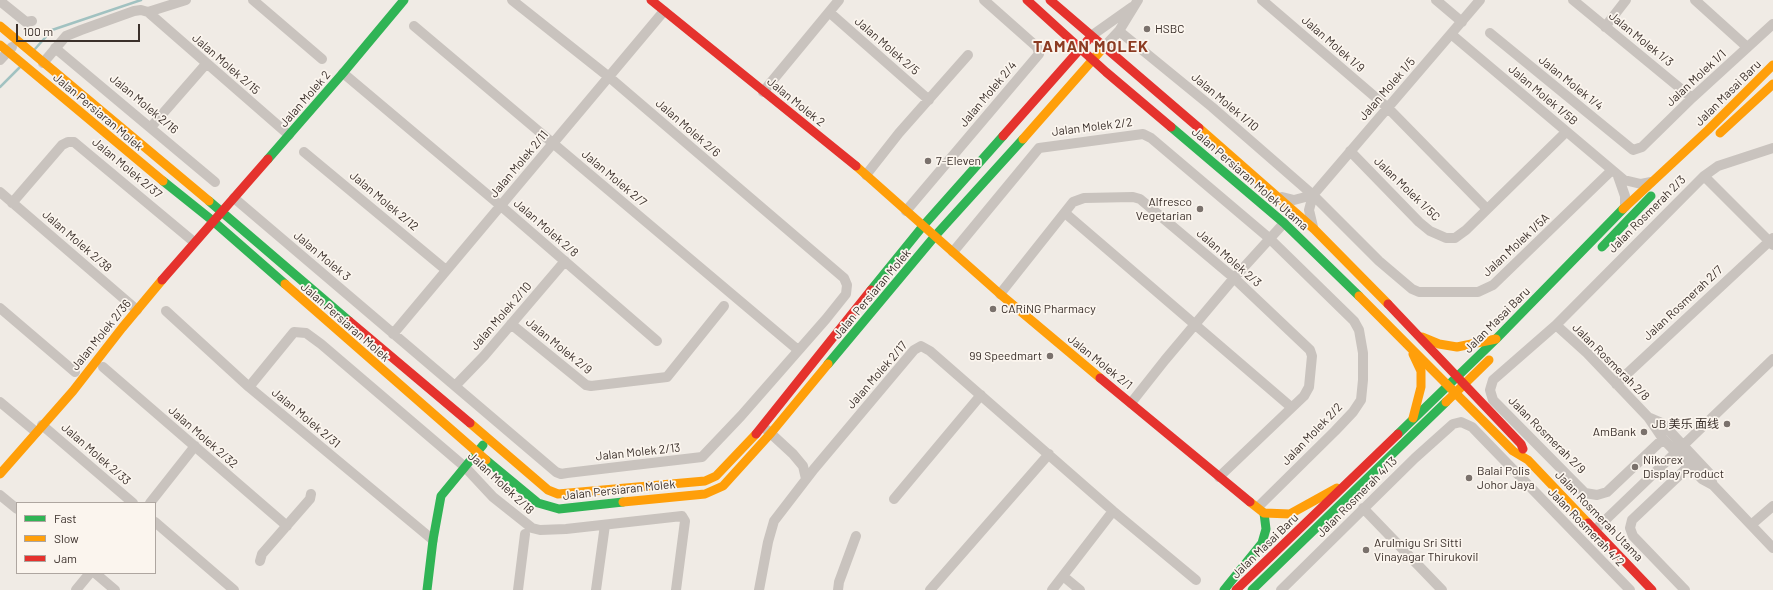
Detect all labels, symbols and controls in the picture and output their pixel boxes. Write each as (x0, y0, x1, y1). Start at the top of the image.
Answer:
street label: Jalan Molek 1/3 (1606, 9, 1676, 69)
street label: Jalan Molek 1/9 (1299, 13, 1367, 75)
street label: Jalan Molek 2/5 (852, 14, 922, 78)
scale bar (18, 16, 142, 42)
place label: HSBC (1155, 22, 1185, 36)
text: 100 m (23, 24, 53, 38)
marker: HSBC (1142, 24, 1152, 34)
street label: Jalan Molek 2/15 (189, 31, 263, 97)
district label: TAMAN MOLEK (1033, 37, 1149, 57)
street label: Jalan Molek 1/1 (1663, 47, 1729, 109)
street label: Jalan Molek 1/4 (1536, 53, 1606, 113)
street label: Jalan Molek 1/5 (1356, 55, 1418, 123)
street label: Jalan Masai Baru (1692, 57, 1764, 129)
street label: Jalan Molek 2/4 (956, 58, 1020, 130)
street label: Jalan Molek 1/5B (1505, 62, 1581, 128)
street label: Jalan Molek 2 (277, 68, 333, 130)
street label: Jalan Persiaran Molek (50, 70, 146, 154)
street label: Jalan Molek 1/10 (1188, 70, 1262, 134)
street label: Jalan Molek 2/16 (107, 71, 181, 137)
street label: Jalan Molek 2 (764, 74, 828, 130)
street label: Jalan Molek 2/6 (653, 96, 723, 160)
street label: Jalan Molek 2/2 (1051, 115, 1133, 139)
street label: Jalan Persiaran Molek Utama (1189, 124, 1311, 234)
street label: Jalan Molek 2/11 (487, 128, 551, 200)
street label: Jalan Molek 2/37 (89, 135, 165, 201)
street label: Jalan Molek 2/7 (579, 147, 649, 209)
place label: 7-Eleven (936, 154, 981, 168)
street label: Jalan Molek 1/5C (1371, 154, 1443, 224)
marker: 7-Eleven (923, 156, 933, 166)
street label: Jalan Molek 2/12 (347, 168, 421, 234)
street label: Jalan Rosmerah 2/3 (1605, 172, 1689, 256)
place label: Alfresco Vegetarian (1136, 195, 1192, 223)
street label: Jalan Molek 2/8 (511, 196, 581, 260)
marker: Alfresco Vegetarian (1195, 204, 1205, 214)
street label: Jalan Molek 2/38 (39, 207, 115, 275)
street label: Jalan Molek 1/5A (1480, 210, 1552, 280)
street label: Jalan Molek 2/3 (1194, 226, 1264, 290)
street label: Jalan Molek 3 (291, 228, 353, 284)
street label: Jalan Persiaran Molek (830, 246, 914, 342)
street label: Jalan Rosmerah 2/7 (1640, 263, 1726, 343)
street label: Jalan Persiaran Molek (298, 279, 392, 365)
street label: Jalan Molek 2/10 (467, 279, 535, 353)
street label: Jalan Masai Baru (1461, 284, 1533, 356)
street label: Jalan Molek 2/36 (68, 297, 134, 373)
place label: CARiNG Pharmacy (1001, 302, 1096, 316)
marker: CARiNG Pharmacy (988, 304, 998, 314)
street label: Jalan Molek 2/9 (523, 315, 595, 377)
street label: Jalan Rosmerah 2/8 (1569, 320, 1653, 404)
street label: Jalan Molek 2/1 (1065, 332, 1135, 392)
street label: Jalan Molek 2/17 (844, 338, 910, 412)
place label: 99 Speedmart (969, 349, 1042, 363)
marker: 99 Speedmart (1045, 351, 1055, 361)
street label: Jalan Molek 2/31 (269, 385, 343, 451)
street label: Jalan Rosmerah 2/9 (1505, 393, 1589, 477)
street label: Jalan Molek 2/2 (1279, 400, 1345, 468)
street label: Jalan Molek 2/32 (165, 403, 241, 471)
place label: JB 美乐 面线 (1652, 417, 1719, 431)
marker: JB 美乐 面线 (1722, 419, 1732, 429)
street label: Jalan Molek 2/33 (58, 420, 134, 488)
place label: AmBank (1593, 425, 1636, 439)
marker: AmBank (1639, 427, 1649, 437)
street label: Jalan Molek 2/13 (595, 440, 681, 464)
street label: Jalan Molek 2/18 (465, 449, 537, 517)
place label: Nikorex Display Product (1643, 453, 1724, 481)
street label: Jalan Rosmerah 4/13 (1314, 454, 1400, 540)
marker: Nikorex Display Product (1630, 462, 1640, 472)
place label: Balai Polis Johor Jaya (1477, 464, 1535, 492)
street label: Jalan Rosmerah Utama (1552, 468, 1646, 564)
marker: Balai Polis Johor Jaya (1464, 473, 1474, 483)
street label: Jalan Persiaran Molek (562, 477, 676, 503)
street label: Jalan Rosmerah 4/2 (1545, 485, 1627, 569)
legend (16, 502, 156, 574)
text: Fast (54, 511, 77, 525)
street label: Jalan Masai Baru (1229, 511, 1301, 581)
text: Slow (54, 531, 79, 545)
place label: Arulmigu Sri Sitti Vinayagar Thirukovil (1374, 536, 1478, 564)
marker: Arulmigu Sri Sitti Vinayagar Thirukovil (1361, 545, 1371, 555)
text: Jam (54, 551, 77, 565)

